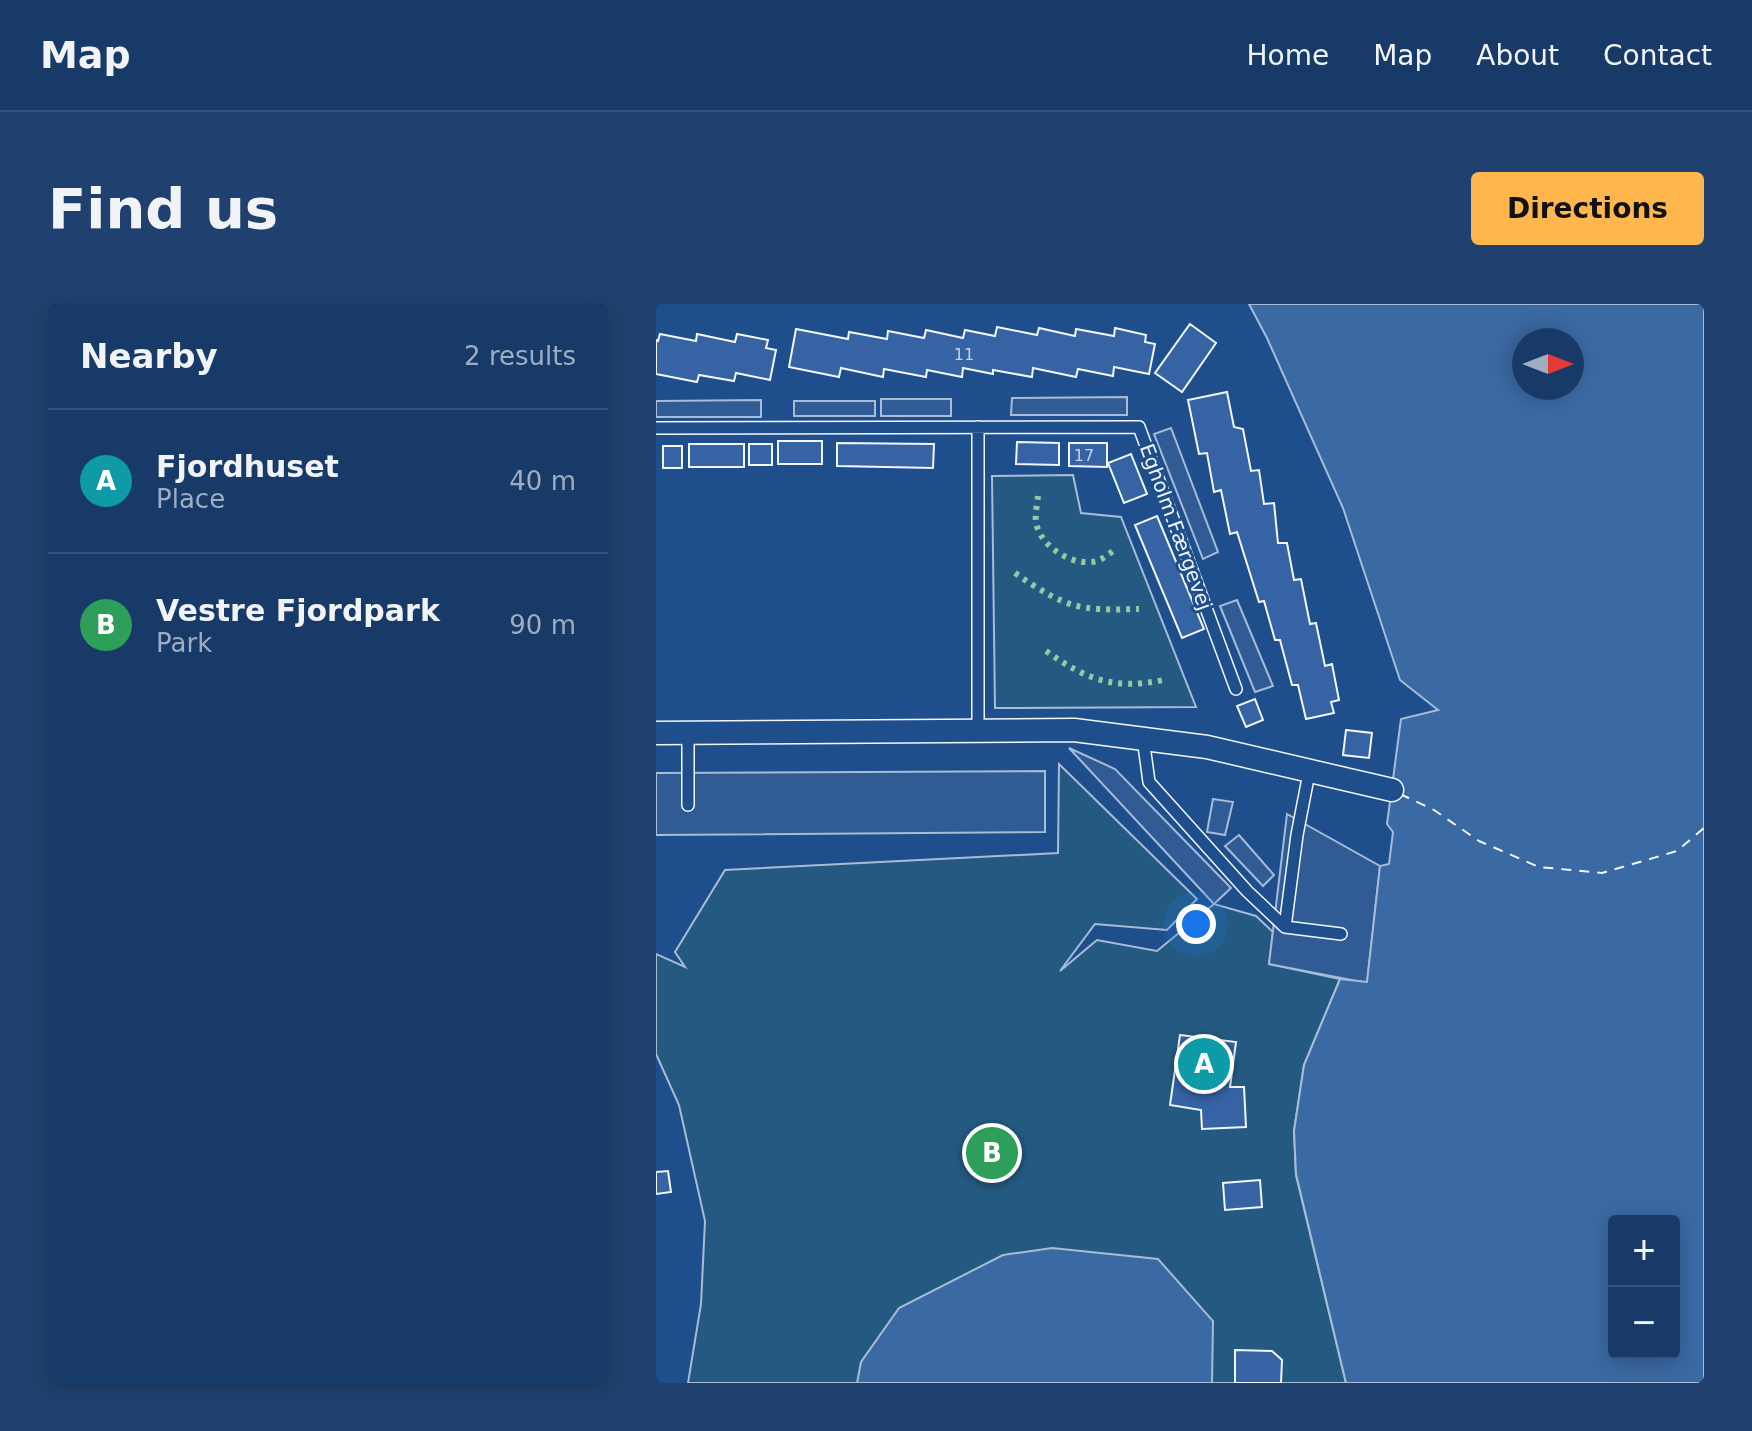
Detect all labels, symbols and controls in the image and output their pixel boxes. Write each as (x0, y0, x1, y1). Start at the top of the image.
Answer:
text: Map (40, 33, 131, 77)
text: Home (1246, 39, 1329, 72)
text: Map (1373, 39, 1432, 72)
text: About (1476, 39, 1559, 72)
text: Contact (1603, 39, 1712, 72)
button: Directions (1471, 172, 1704, 245)
text: Find us (48, 176, 278, 241)
north arrow (1512, 328, 1584, 400)
text: Nearby (80, 336, 218, 376)
text: 2 results (464, 341, 576, 371)
house number: 11 (954, 345, 974, 364)
street label: Egholm Færgevej (1135, 441, 1217, 613)
house number: 17 (1074, 446, 1094, 465)
text: Fjordhuset (156, 449, 339, 484)
text: A (96, 466, 116, 496)
text: 40 m (509, 466, 576, 496)
text: Place (156, 484, 225, 514)
text: Vestre Fjordpark (156, 593, 440, 628)
text: B (96, 610, 116, 640)
text: 90 m (509, 610, 576, 640)
text: Park (156, 628, 212, 658)
your location (1176, 904, 1216, 944)
pin: A (1178, 1034, 1230, 1094)
pin: B (966, 1123, 1018, 1183)
map controls (1608, 1215, 1680, 1359)
button: + (1608, 1215, 1680, 1287)
button: − (1608, 1287, 1680, 1359)

